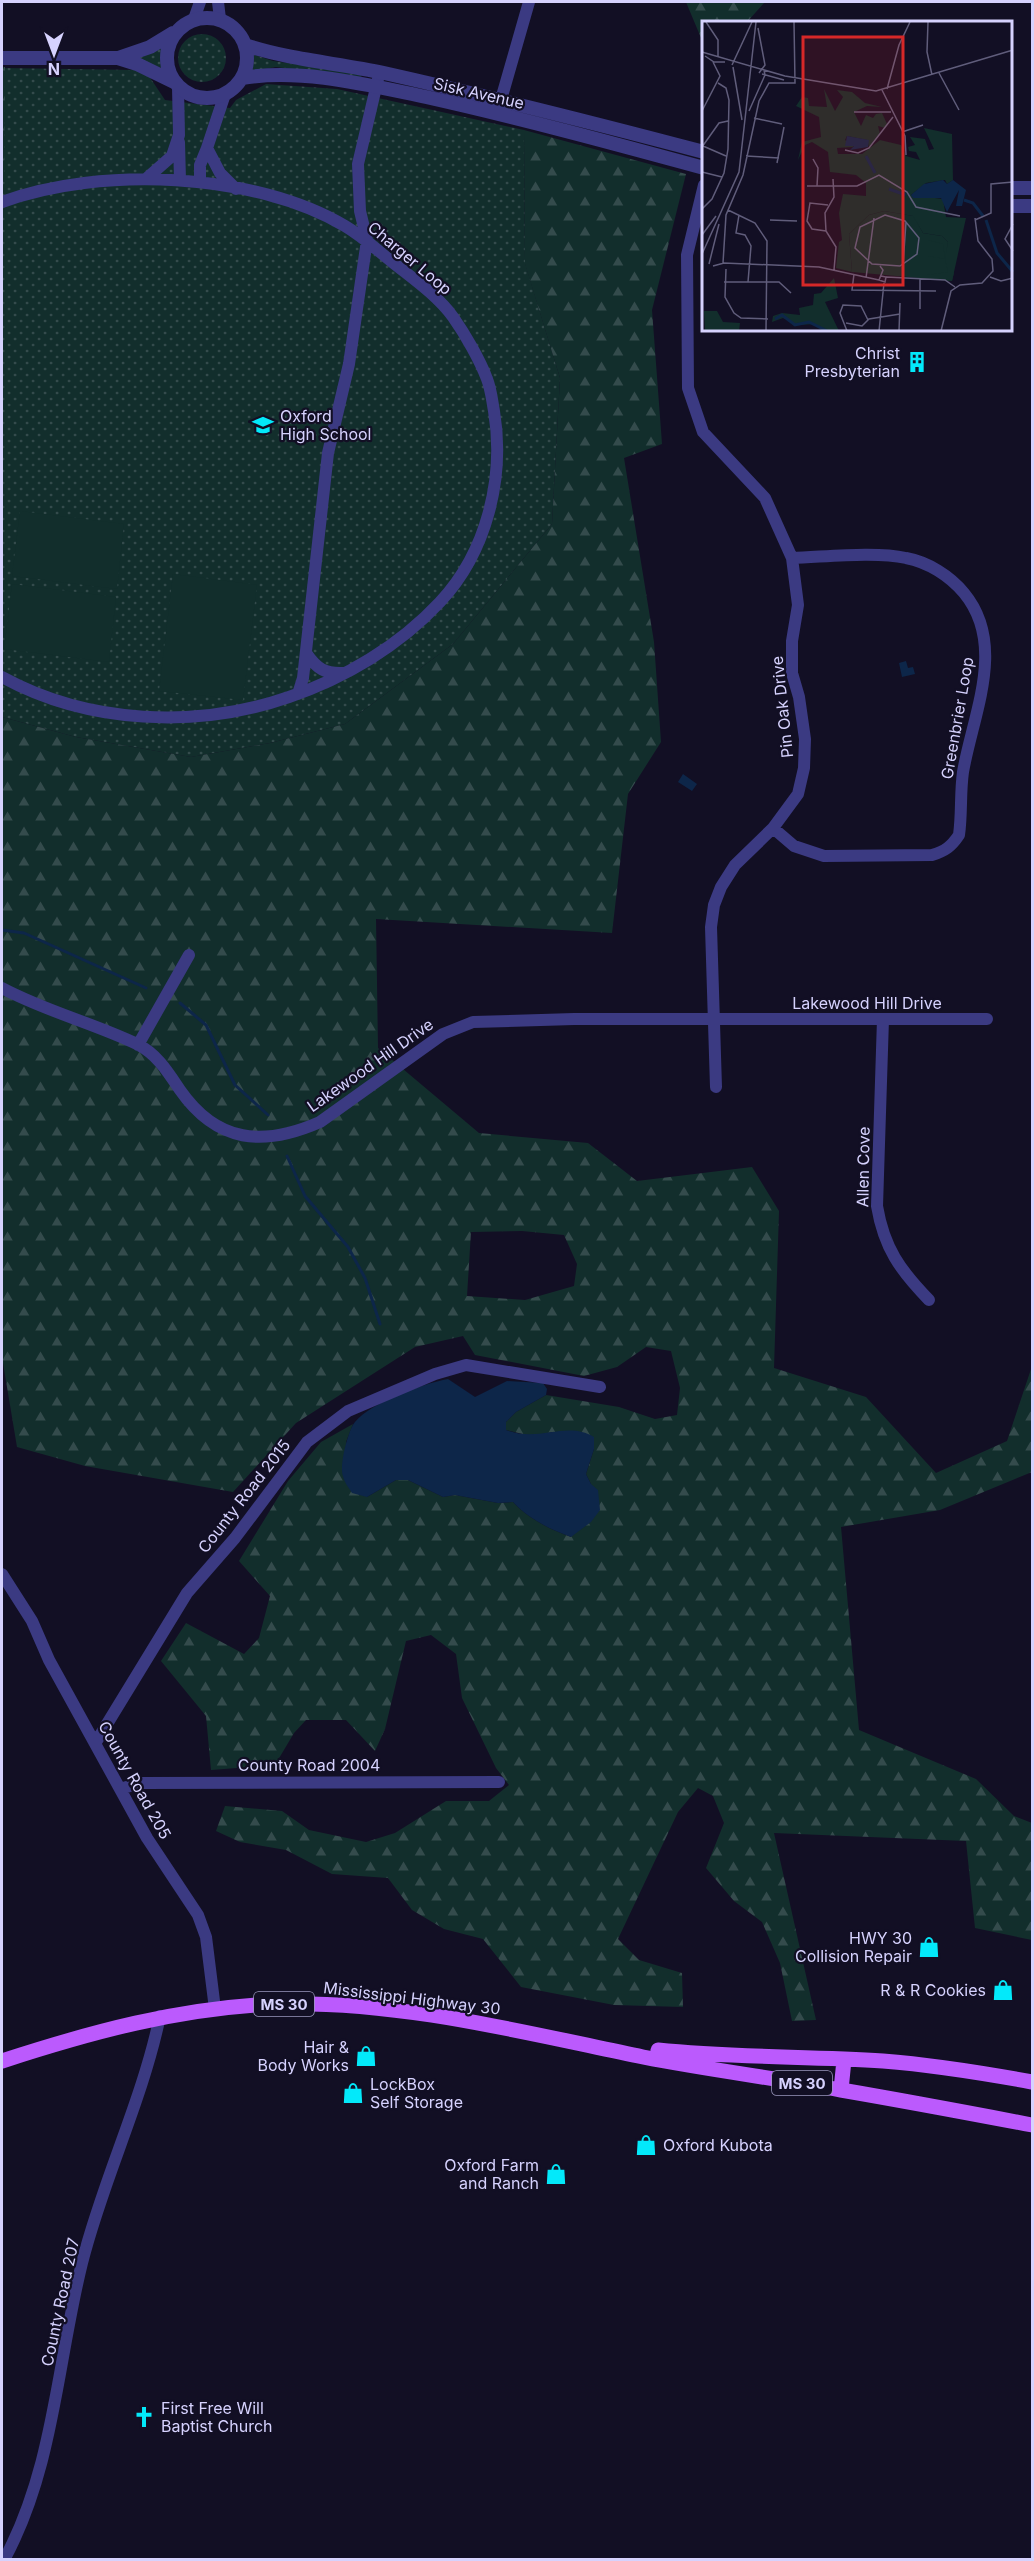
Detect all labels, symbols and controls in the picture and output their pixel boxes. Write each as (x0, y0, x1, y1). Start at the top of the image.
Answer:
inset map (702, 21, 1013, 332)
north arrow (24, 24, 84, 84)
text: N (48, 59, 60, 79)
street label: Sisk Avenue (432, 73, 526, 113)
street label: Charger Loop (364, 217, 456, 299)
place label: Christ Presbyterian (805, 343, 900, 381)
building icon: Christ Presbyterian (905, 350, 929, 374)
place label: Oxford High School (280, 406, 371, 444)
school or university icon: Oxford High School (251, 413, 275, 437)
street label: Pin Oak Drive (767, 655, 797, 759)
street label: Greenbrier Loop (936, 655, 978, 781)
street label: Lakewood Hill Drive (792, 993, 942, 1013)
street label: Lakewood Hill Drive (303, 1014, 437, 1116)
street label: Allen Cove (852, 1126, 874, 1208)
street label: County Road 2015 (194, 1435, 294, 1557)
street label: County Road 205 (94, 1717, 176, 1843)
street label: County Road 2004 (238, 1755, 380, 1775)
place label: HWY 30 Collision Repair (795, 1928, 912, 1966)
shop icon: HWY 30 Collision Repair (917, 1935, 941, 1959)
street label: Mississippi Highway 30 (322, 1977, 502, 2019)
shop icon: R & R Cookies (991, 1978, 1015, 2002)
place label: R & R Cookies (880, 1980, 986, 2000)
road number: MS 30 (254, 1992, 314, 2016)
place label: Hair & Body Works (258, 2037, 350, 2075)
shop icon: Hair & Body Works (354, 2044, 378, 2068)
road number: MS 30 (772, 2071, 832, 2095)
place label: LockBox Self Storage (370, 2074, 463, 2112)
shop icon: LockBox Self Storage (341, 2081, 365, 2105)
shop icon: Oxford Kubota (634, 2133, 658, 2157)
place label: Oxford Kubota (663, 2135, 773, 2155)
place label: Oxford Farm and Ranch (444, 2155, 539, 2193)
shop icon: Oxford Farm and Ranch (544, 2162, 568, 2186)
street label: County Road 207 (37, 2236, 83, 2368)
place label: First Free Will Baptist Church (161, 2398, 273, 2436)
church icon: First Free Will Baptist Church (132, 2405, 156, 2429)

